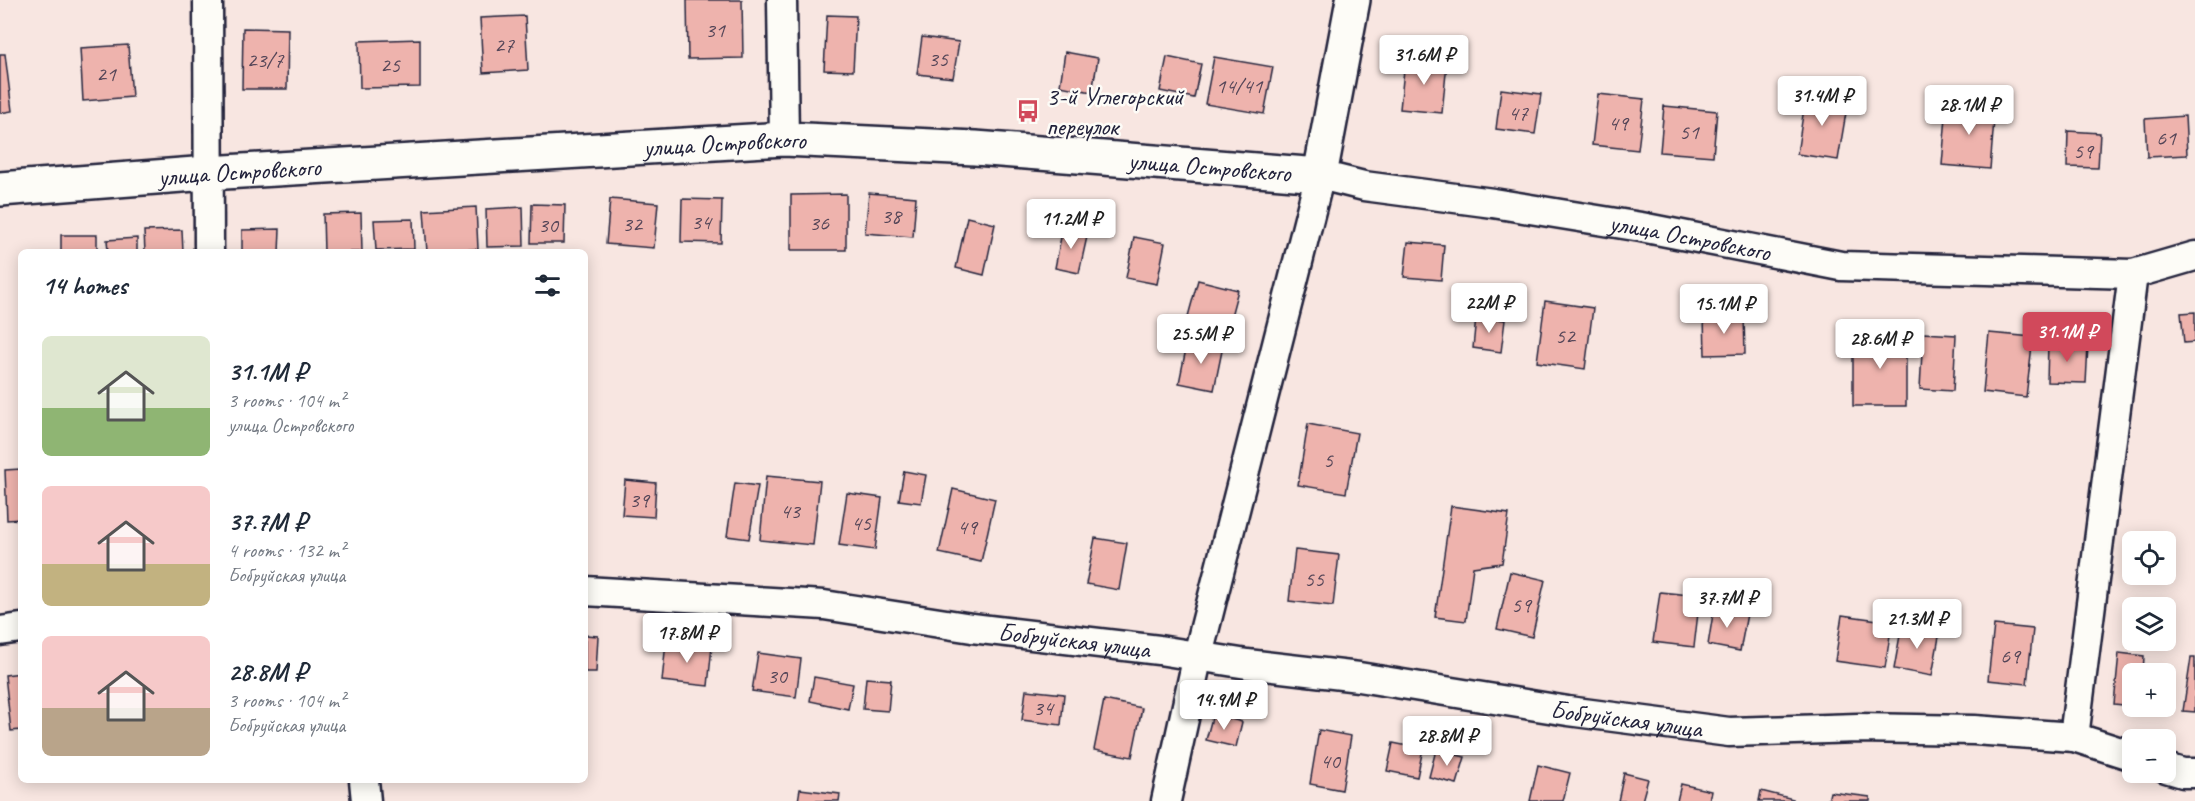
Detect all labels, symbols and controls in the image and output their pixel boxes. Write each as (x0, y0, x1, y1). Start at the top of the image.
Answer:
house number: 31 (705, 16, 726, 44)
house number: 27 (494, 31, 515, 59)
pin: 31.6M ₽ (1369, 35, 1479, 86)
text: 31.6M ₽ (1393, 42, 1455, 67)
house number: 35 (928, 45, 949, 73)
house number: 23/7 (247, 46, 285, 74)
house number: 25 (380, 51, 401, 79)
house number: 21 (96, 60, 117, 88)
house number: 14/41 (1216, 72, 1264, 100)
pin: 31.4M ₽ (1767, 76, 1877, 127)
place label: 3-й Углегорский переулок (1046, 80, 1185, 143)
text: 31.4M ₽ (1792, 83, 1852, 108)
pin: 28.1M ₽ (1914, 85, 2024, 136)
text: 28.1M ₽ (1939, 92, 1999, 117)
bus stop icon: 3-й Углегорский переулок (1015, 98, 1041, 124)
house number: 47 (1508, 99, 1529, 127)
house number: 49 (1608, 109, 1630, 137)
house number: 51 (1679, 118, 1700, 146)
street label: улица Островского (640, 123, 808, 164)
house number: 61 (2156, 124, 2177, 152)
house number: 59 (2073, 137, 2095, 165)
street label: улица Островского (1125, 144, 1294, 190)
street label: улица Островского (155, 150, 324, 194)
pin: 11.2M ₽ (1016, 199, 1126, 250)
house number: 38 (881, 202, 903, 230)
text: 11.2M ₽ (1041, 206, 1101, 231)
street label: улица Островского (1605, 206, 1775, 269)
house number: 34 (691, 208, 713, 236)
house number: 36 (809, 209, 830, 237)
house number: 32 (622, 210, 644, 238)
house number: 30 (538, 211, 560, 239)
text: 14 homes (42, 269, 127, 302)
icon: filters (531, 269, 564, 302)
pin: 22M ₽ (1447, 283, 1531, 334)
pin: 15.1M ₽ (1669, 284, 1779, 335)
text: 22M ₽ (1465, 290, 1513, 315)
text: 15.1M ₽ (1694, 291, 1754, 316)
pin: 31.1M ₽ (2012, 312, 2122, 363)
pin: 25.5M ₽ (1146, 314, 1256, 365)
pin: 28.6M ₽ (1825, 319, 1935, 370)
text: 31.1M ₽ (2037, 319, 2097, 344)
text: 25.5M ₽ (1171, 321, 1231, 346)
house number: 52 (1555, 322, 1577, 350)
text: 28.6M ₽ (1849, 326, 1911, 351)
text: 31.1M ₽ (228, 355, 307, 388)
icon: home (90, 360, 162, 432)
text: 3 rooms · 104 m² (228, 388, 345, 413)
text: улица Островского (228, 413, 353, 438)
house number: 5 (1323, 446, 1334, 474)
house number: 39 (629, 486, 651, 514)
house number: 43 (780, 497, 802, 525)
text: 37.7M ₽ (228, 505, 307, 538)
house number: 45 (851, 509, 872, 537)
icon: home (90, 510, 162, 582)
house number: 49 (957, 513, 979, 541)
map controls (2122, 531, 2176, 783)
button: locate (2122, 531, 2176, 585)
text: 4 rooms · 132 m² (228, 538, 345, 563)
text: Бобруйская улица (228, 563, 345, 588)
house number: 55 (1304, 565, 1325, 593)
pin: 37.7M ₽ (1672, 578, 1782, 629)
text: 37.7M ₽ (1697, 585, 1757, 610)
house number: 59 (1511, 591, 1533, 619)
button: layers (2122, 597, 2176, 651)
pin: 21.3M ₽ (1862, 599, 1972, 650)
text: 21.3M ₽ (1887, 606, 1947, 631)
pin: 17.8M ₽ (632, 613, 742, 664)
street label: Бобруйская улица (996, 615, 1153, 666)
text: 17.8M ₽ (657, 620, 717, 645)
house number: 69 (2000, 642, 2022, 670)
text: 28.8M ₽ (228, 655, 307, 688)
icon: home (90, 660, 162, 732)
house number: 30 (767, 662, 789, 690)
button: + (2122, 663, 2176, 717)
pin: 14.9M ₽ (1169, 680, 1279, 731)
text: 14.9M ₽ (1194, 687, 1254, 712)
text: 3 rooms · 104 m² (228, 688, 345, 713)
street label: Бобруйская улица (1548, 692, 1706, 746)
house number: 34 (1033, 694, 1055, 722)
text: Бобруйская улица (228, 713, 345, 738)
pin: 28.8M ₽ (1392, 716, 1502, 767)
text: 28.8M ₽ (1417, 723, 1477, 748)
button: − (2122, 729, 2176, 783)
house number: 40 (1320, 747, 1342, 775)

